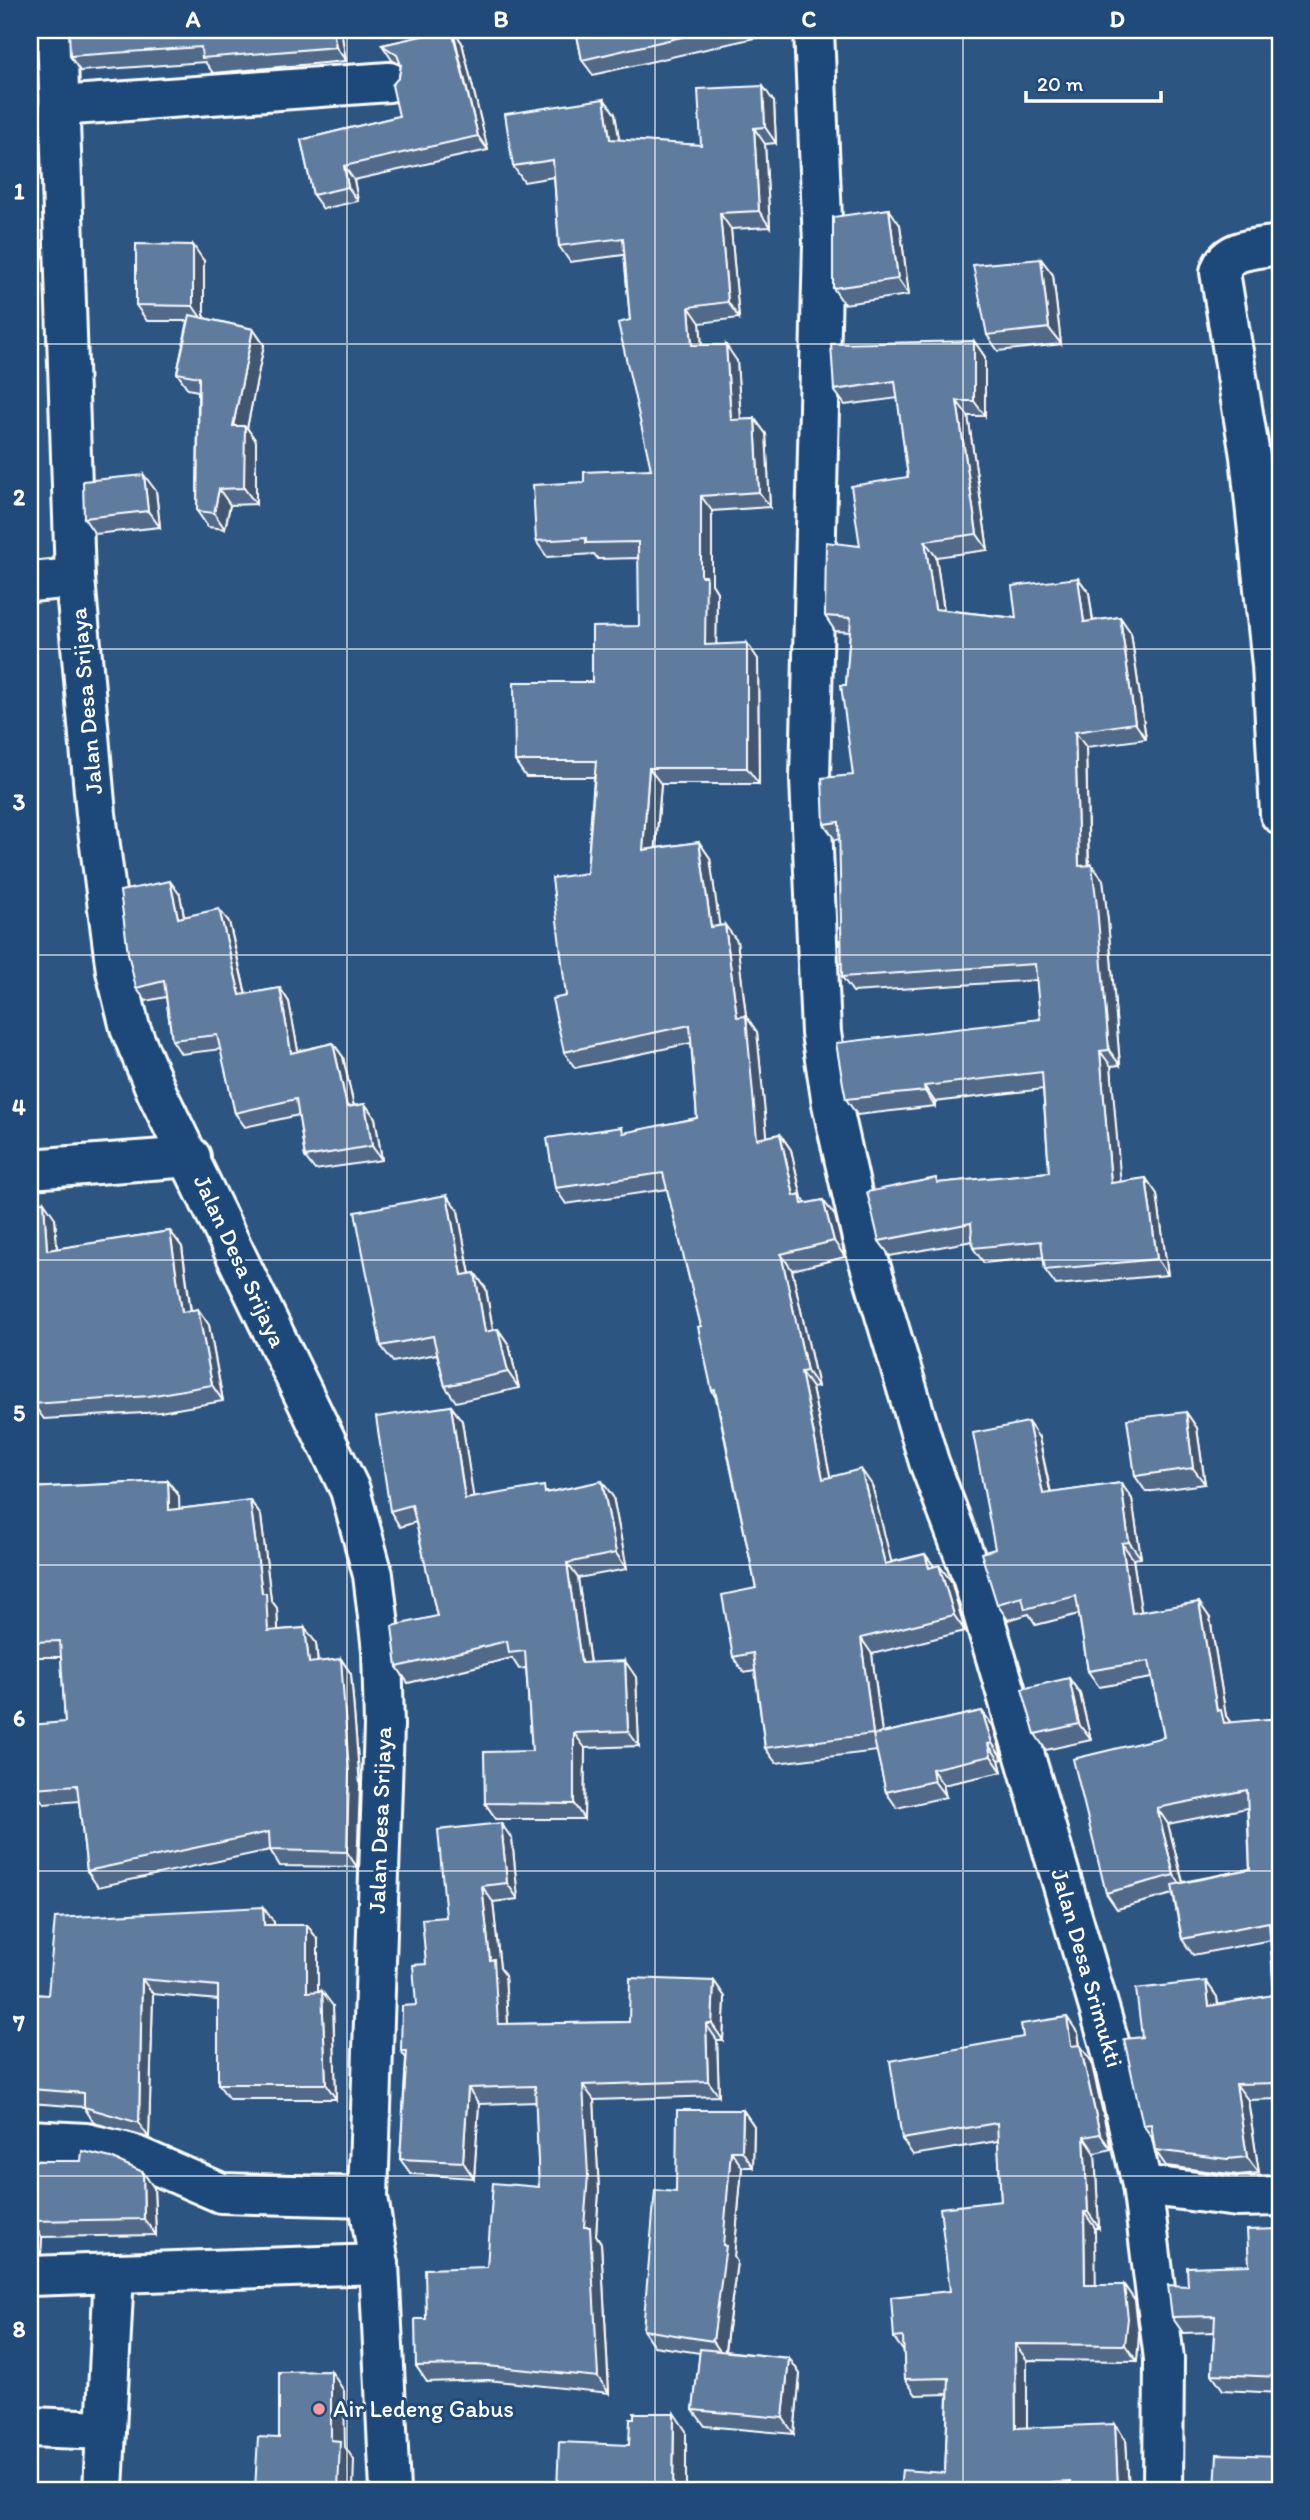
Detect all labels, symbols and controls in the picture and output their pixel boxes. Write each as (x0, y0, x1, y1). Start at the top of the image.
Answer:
text: A (185, 5, 201, 33)
text: B (494, 5, 509, 33)
text: C (802, 5, 817, 33)
text: D (1109, 5, 1125, 33)
scale bar (1026, 60, 1161, 104)
text: 20 m (1037, 71, 1084, 96)
text: 1 (14, 177, 25, 205)
text: 2 (13, 483, 26, 511)
street label: Jalan Desa Srijaya (63, 606, 108, 796)
text: 3 (13, 788, 26, 816)
text: 4 (12, 1093, 26, 1121)
street label: Jalan Desa Srijaya (188, 1170, 293, 1352)
text: 5 (13, 1399, 25, 1427)
text: 6 (13, 1704, 25, 1732)
street label: Jalan Desa Srijaya (362, 1725, 397, 1914)
street label: Jalan Desa Srimukti (1045, 1865, 1130, 2071)
text: 7 (12, 2009, 25, 2037)
text: 8 (13, 2315, 26, 2343)
place label: Air Ledeng Gabus (333, 2394, 514, 2423)
marker: Air Ledeng Gabus (311, 2401, 327, 2417)

